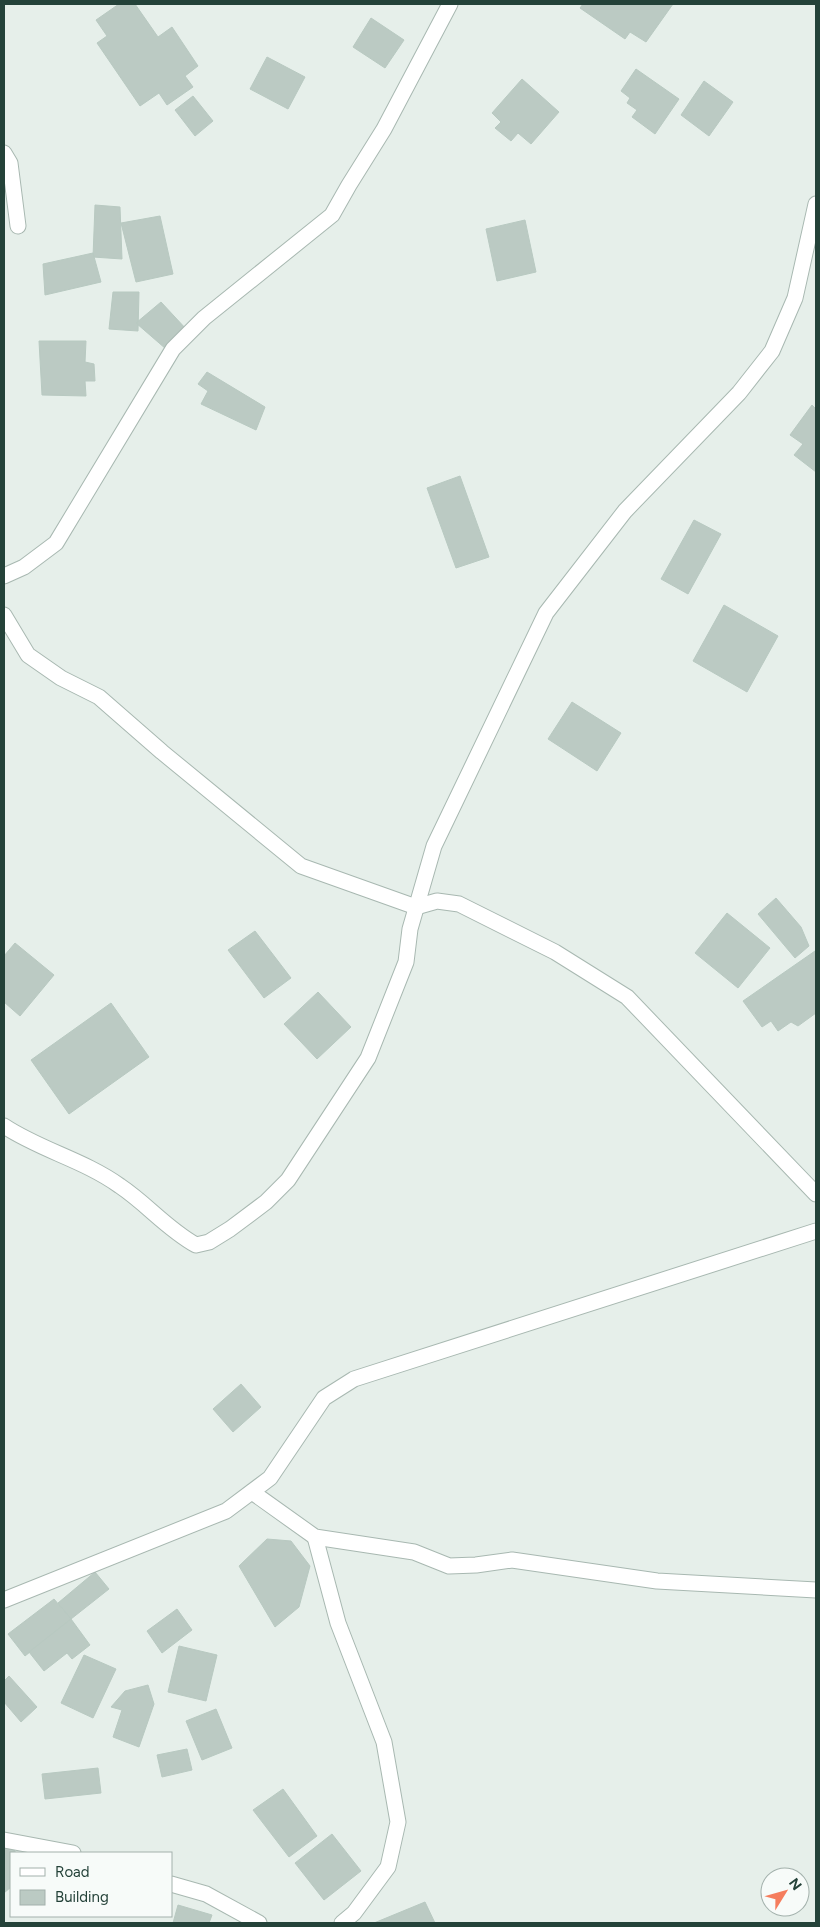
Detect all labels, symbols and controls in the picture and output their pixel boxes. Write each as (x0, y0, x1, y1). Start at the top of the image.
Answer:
legend (10, 1852, 172, 1917)
text: Road (55, 1863, 90, 1881)
north arrow (760, 1867, 810, 1917)
text: N (785, 1875, 805, 1894)
text: Building (55, 1888, 109, 1906)

